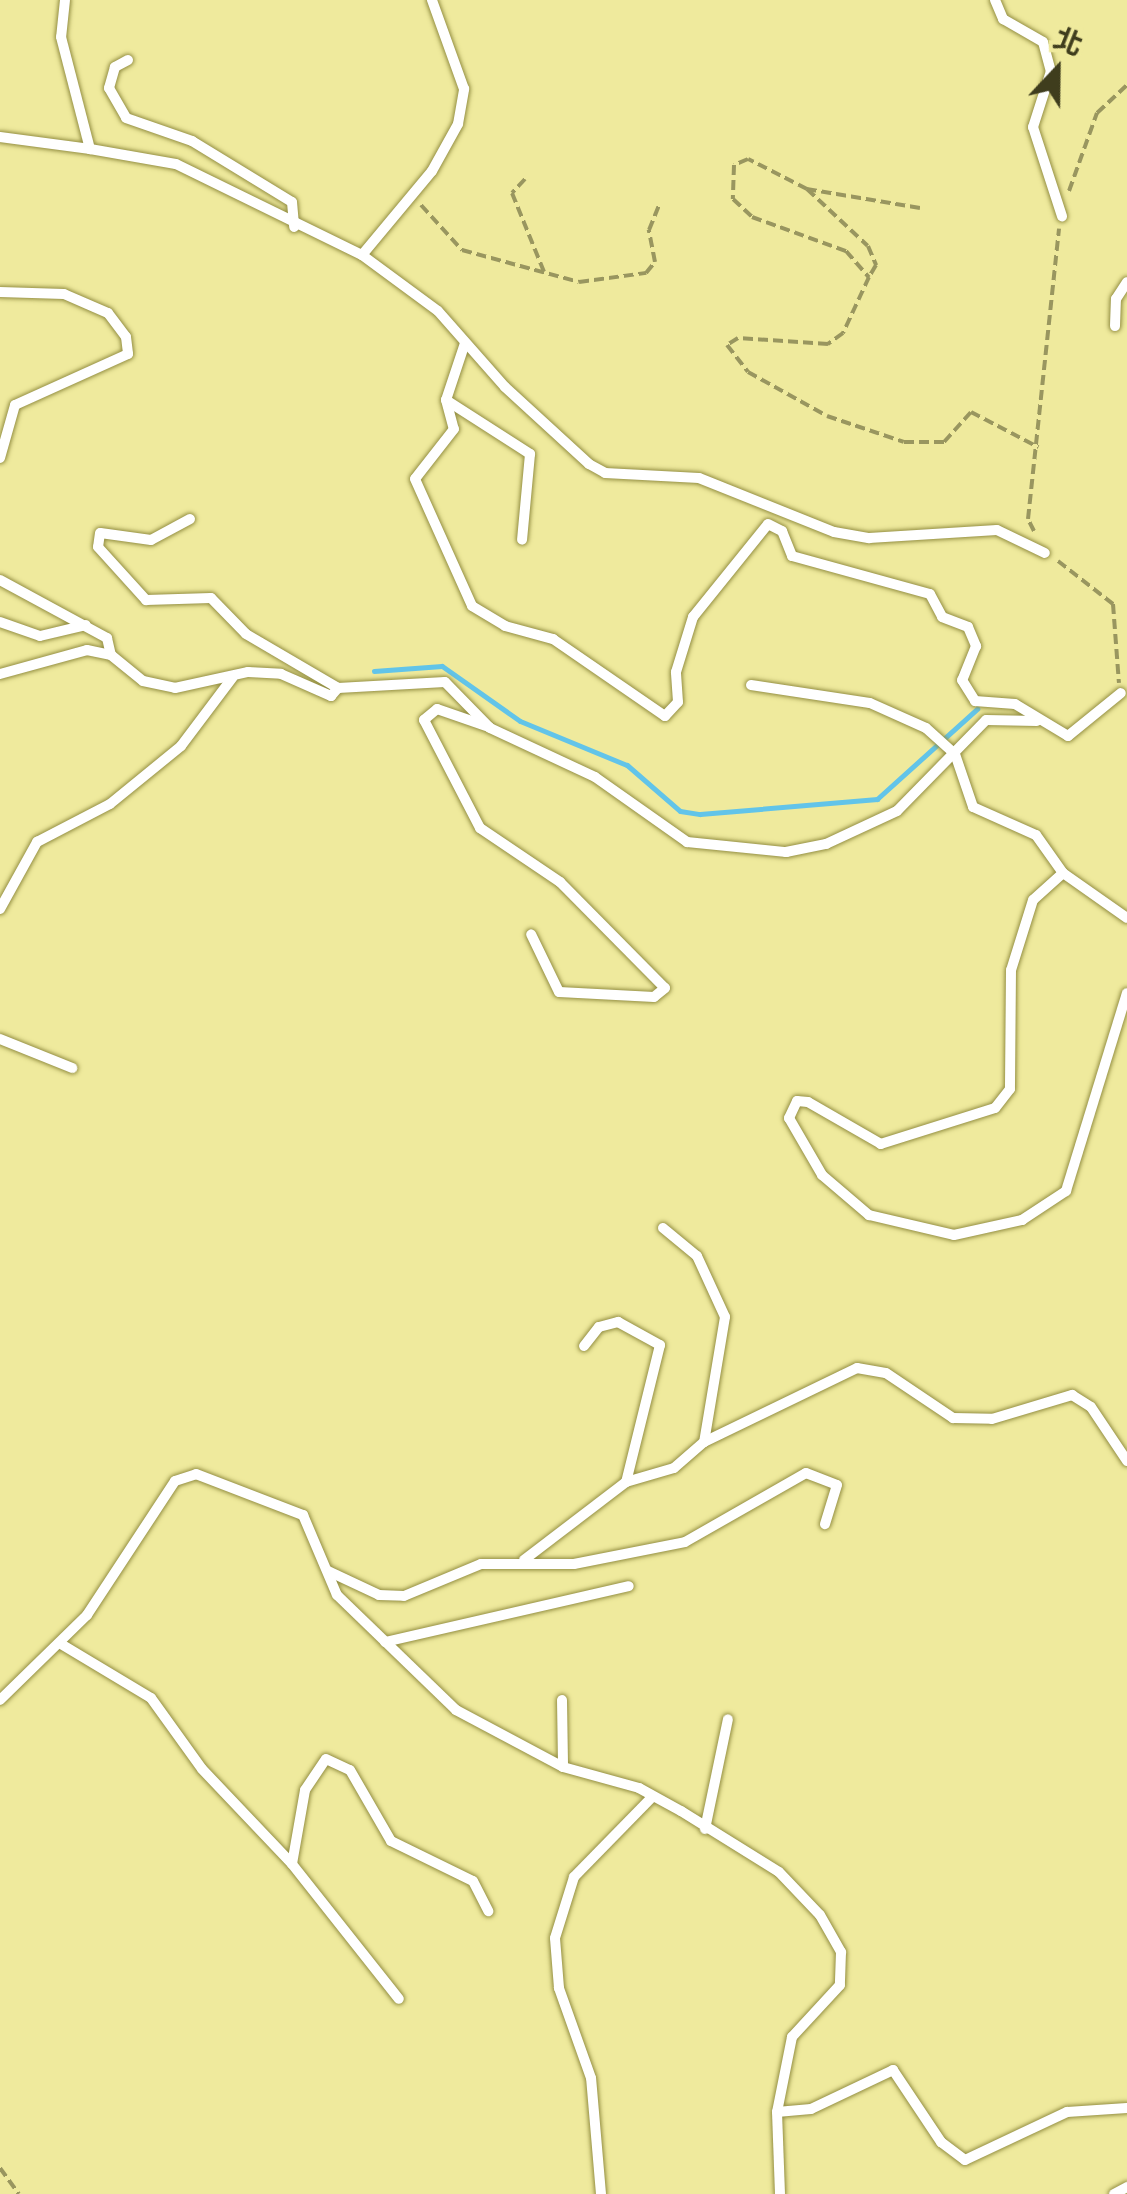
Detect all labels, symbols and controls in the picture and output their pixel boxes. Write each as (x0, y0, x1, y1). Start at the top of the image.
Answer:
north arrow (1007, 20, 1107, 120)
text: 北 (1049, 21, 1088, 62)

